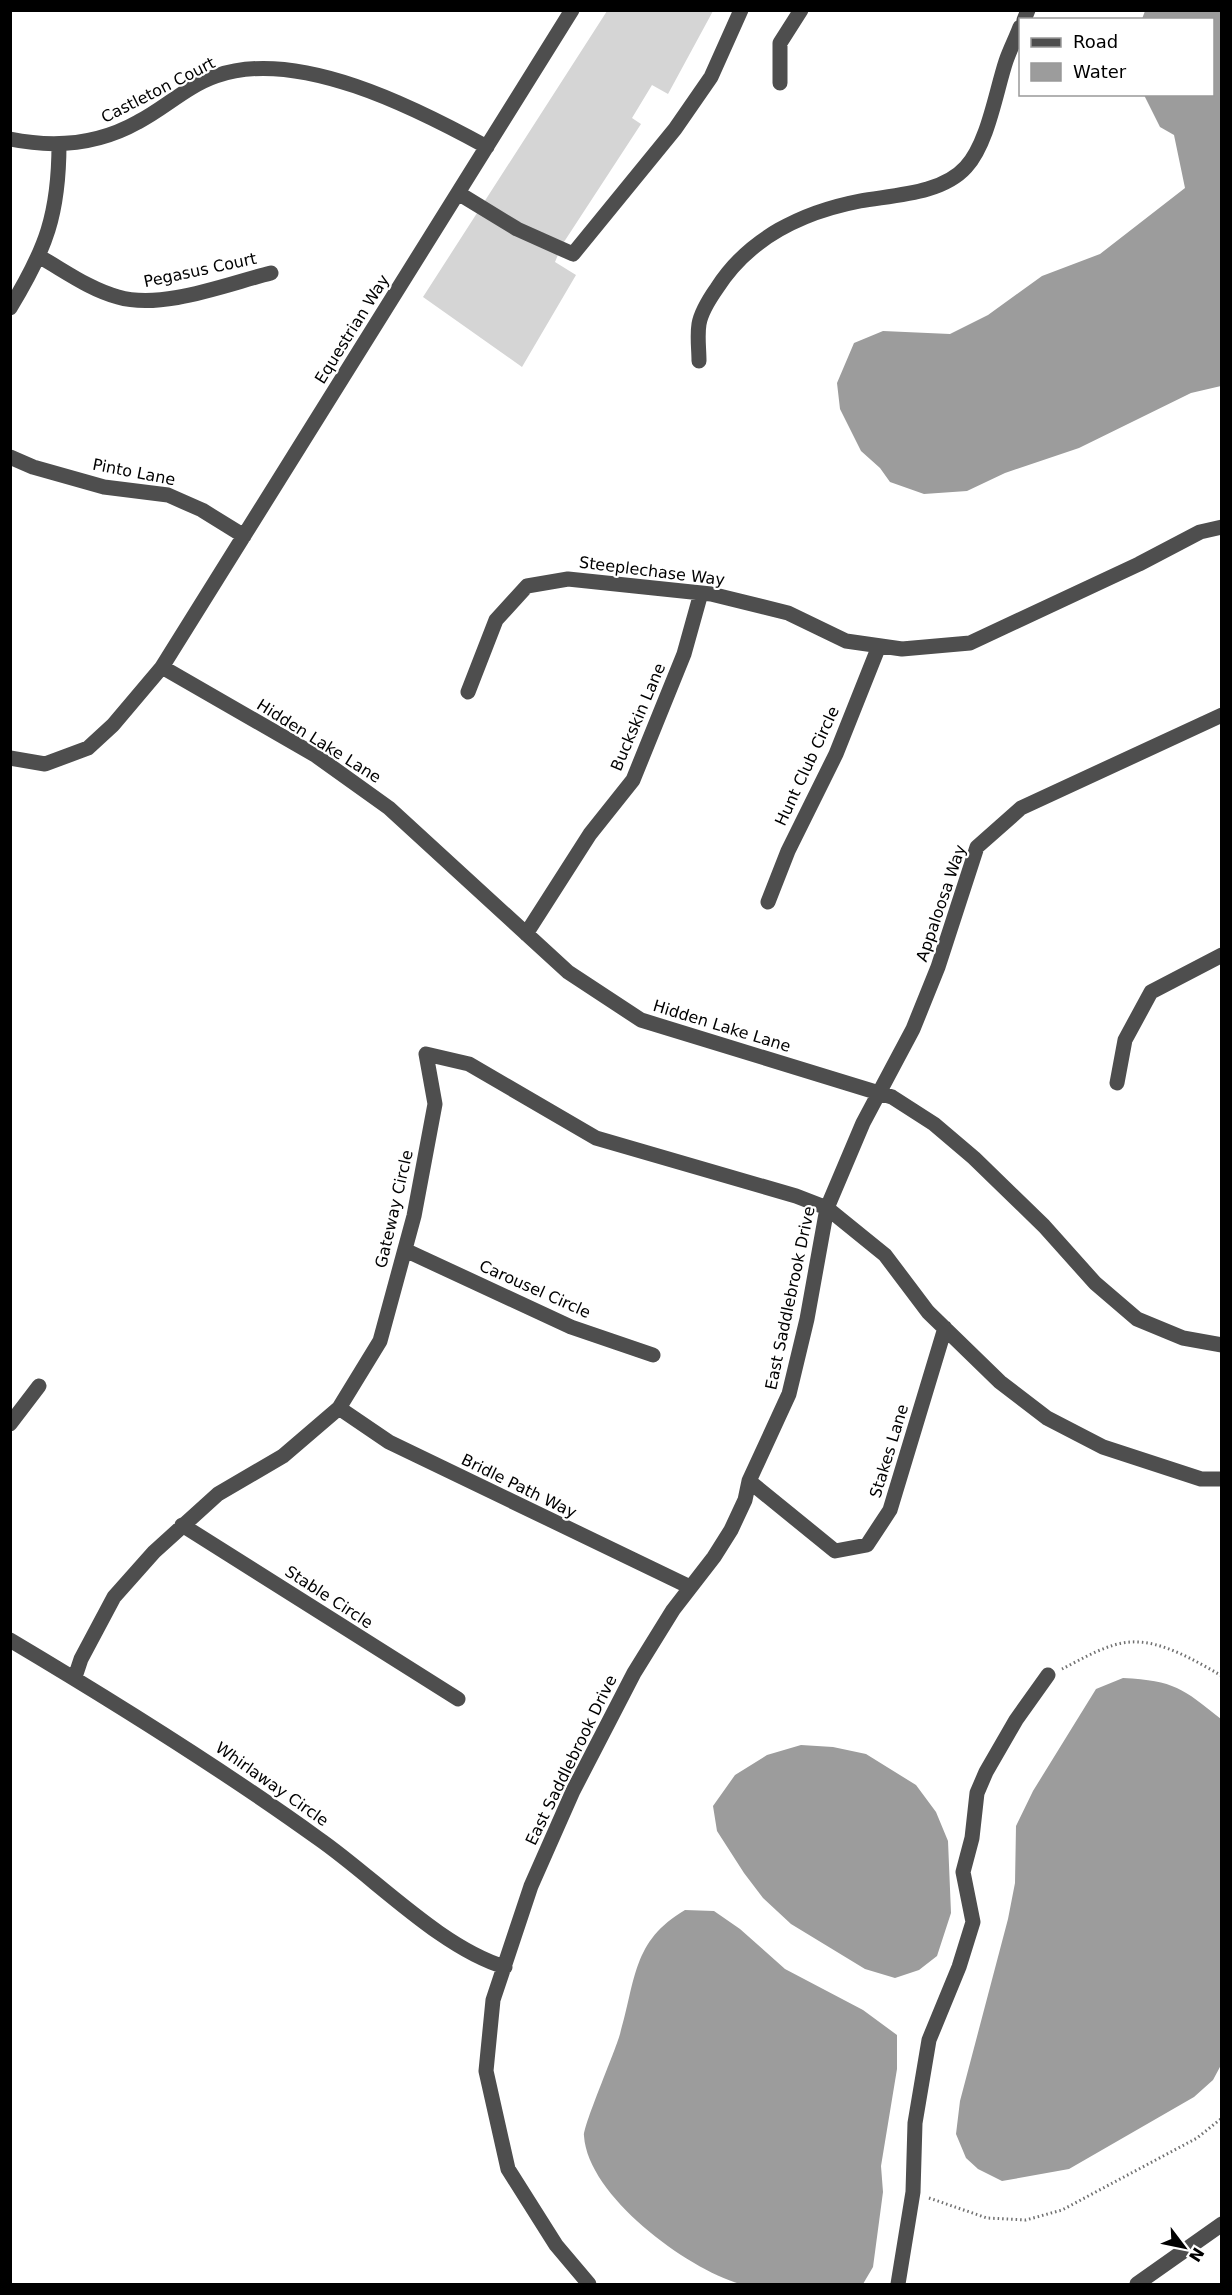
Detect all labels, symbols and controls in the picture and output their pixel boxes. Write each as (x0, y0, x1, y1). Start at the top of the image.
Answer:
legend (1019, 18, 1214, 96)
text: Road (1073, 31, 1118, 52)
street label: Castleton Court (98, 53, 218, 127)
text: Water (1073, 61, 1127, 82)
street label: Pegasus Court (142, 249, 258, 291)
street label: Equestrian Way (311, 271, 393, 387)
street label: Pinto Lane (91, 455, 177, 489)
street label: Steeplechase Way (578, 553, 726, 589)
street label: Buckskin Lane (607, 660, 669, 774)
street label: Hidden Lake Lane (253, 695, 385, 787)
street label: Hunt Club Circle (771, 703, 843, 829)
street label: Appaloosa Way (912, 842, 970, 964)
street label: Hidden Lake Lane (651, 996, 793, 1056)
street label: Gateway Circle (371, 1148, 417, 1270)
street label: East Saddlebrook Drive (761, 1204, 819, 1392)
street label: Carousel Circle (476, 1256, 594, 1322)
street label: Stakes Lane (866, 1402, 912, 1500)
street label: Bridle Path Way (458, 1450, 580, 1522)
street label: Stable Circle (282, 1562, 376, 1632)
street label: East Saddlebrook Drive (521, 1672, 621, 1848)
street label: Whirlaway Circle (212, 1738, 332, 1830)
north arrow (1154, 2217, 1214, 2277)
text: N (1185, 2244, 1208, 2265)

